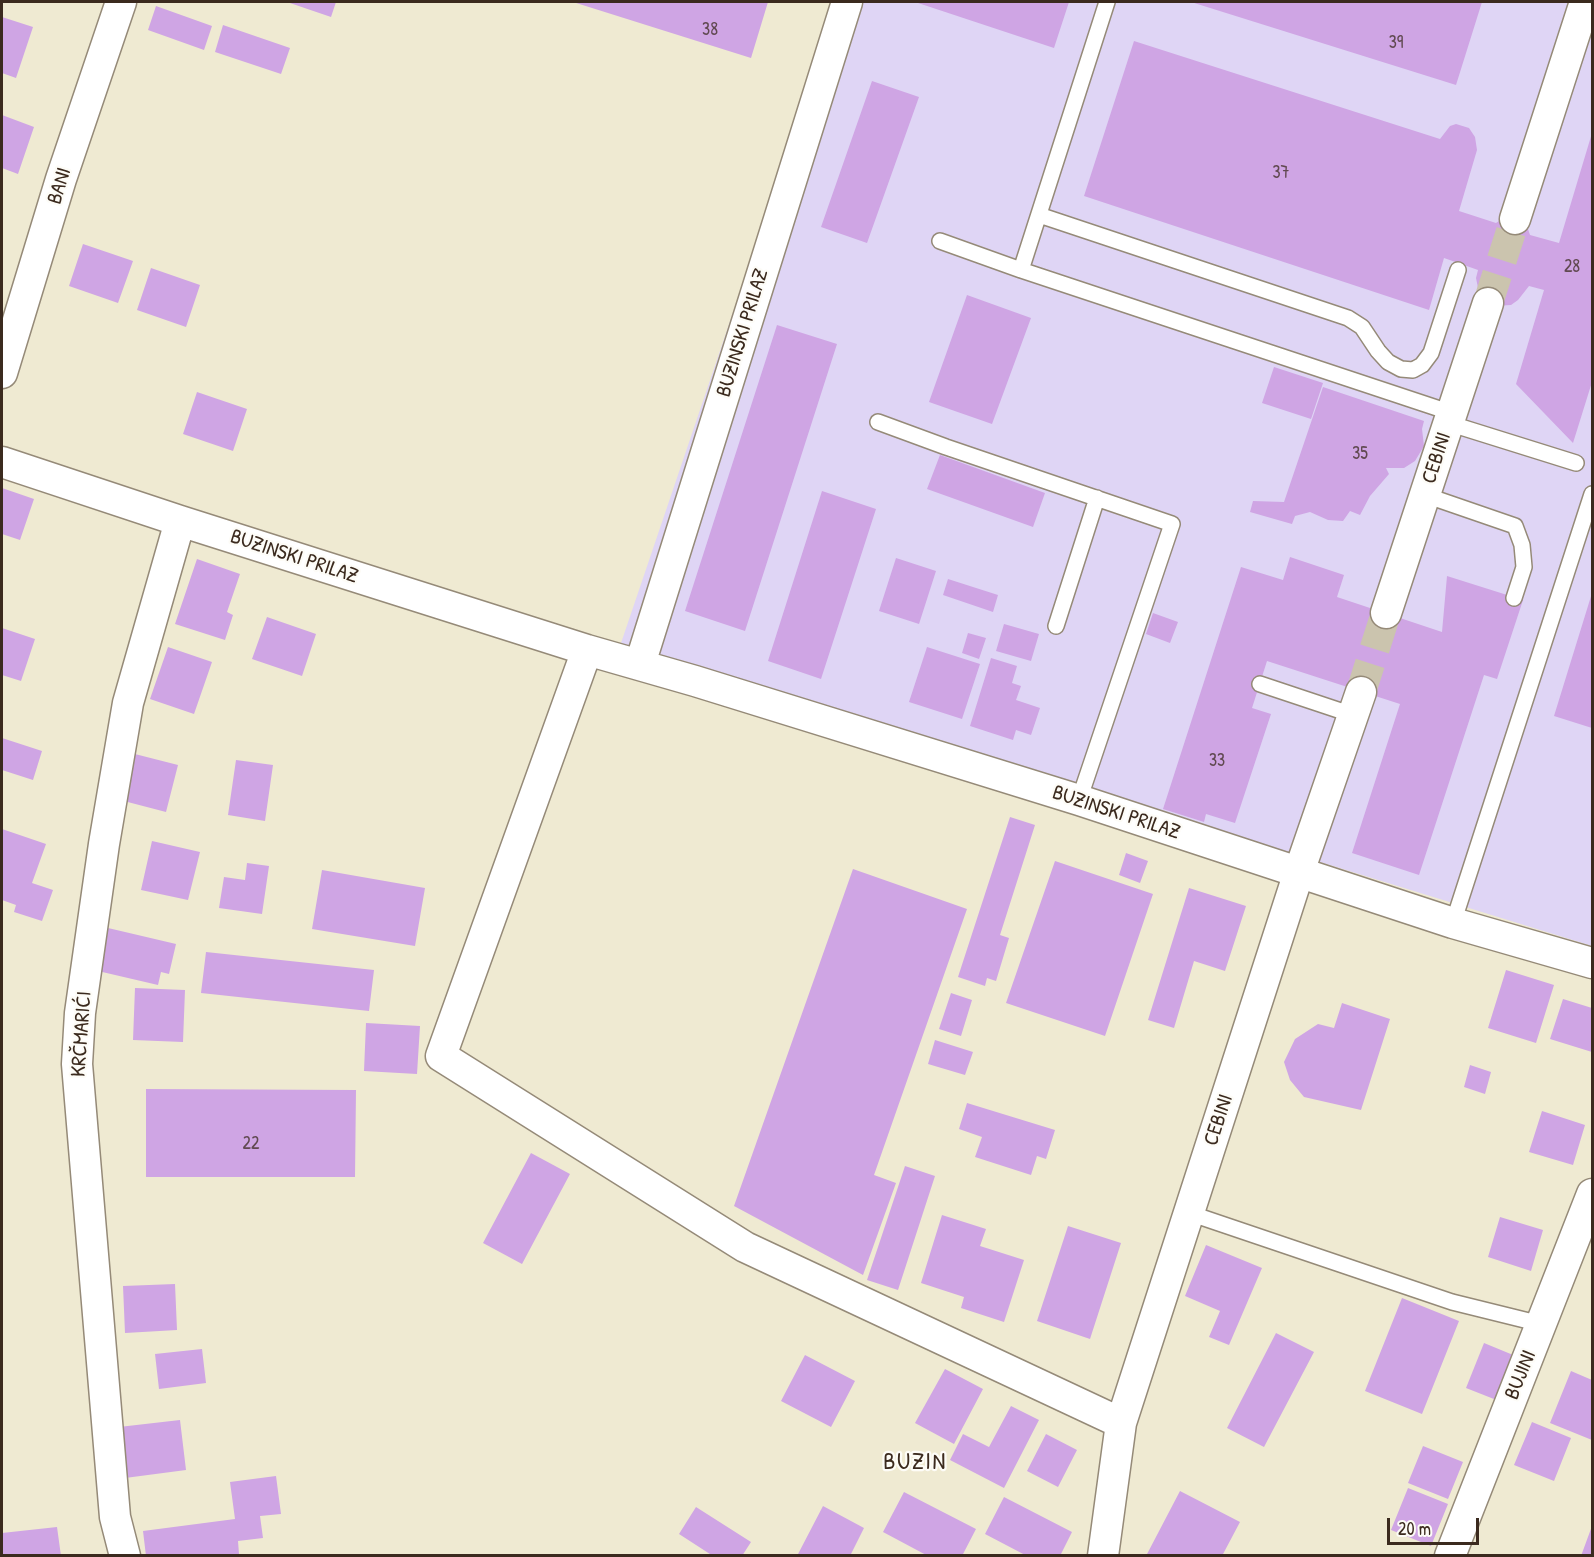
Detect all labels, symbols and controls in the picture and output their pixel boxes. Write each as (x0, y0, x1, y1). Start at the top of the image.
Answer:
house number: 38 (702, 19, 718, 41)
house number: 39 (1389, 32, 1403, 54)
house number: 37 (1273, 162, 1289, 184)
street label: BANI (43, 165, 77, 207)
house number: 28 (1564, 256, 1580, 278)
street label: BUZINSKI PRILAZ (712, 266, 774, 400)
street label: CEBINI (1417, 429, 1457, 487)
house number: 35 (1352, 443, 1368, 465)
street label: BUZINSKI PRILAZ (227, 525, 361, 589)
house number: 33 (1209, 750, 1225, 772)
street label: BUZINSKI PRILAZ (1049, 781, 1183, 845)
street label: KRČMARIĆI (66, 990, 98, 1078)
street label: CEBINI (1199, 1091, 1239, 1149)
house number: 22 (243, 1133, 259, 1155)
street label: BUJINI (1500, 1347, 1542, 1403)
district label: BUZIN (883, 1449, 947, 1477)
scale bar (1390, 1506, 1482, 1544)
text: 20 m (1398, 1516, 1431, 1541)

